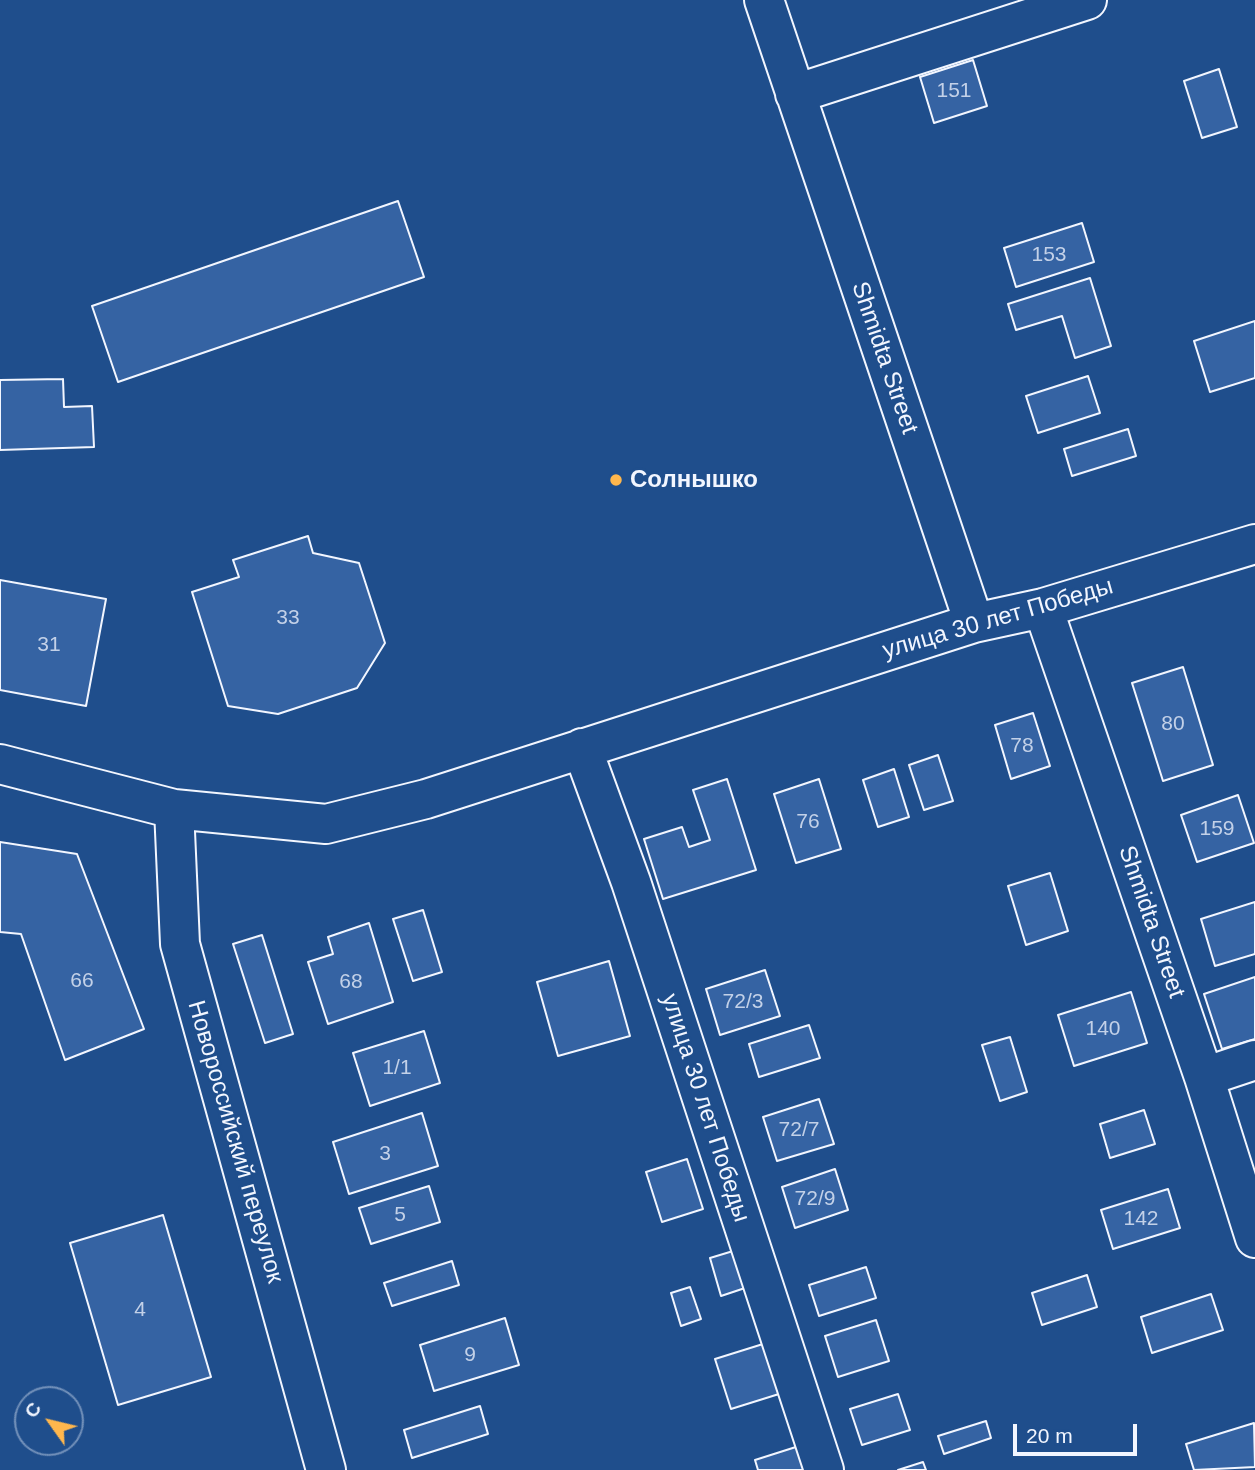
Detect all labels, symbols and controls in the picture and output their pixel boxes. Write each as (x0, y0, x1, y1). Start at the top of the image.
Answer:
house number: 151 (936, 78, 972, 104)
house number: 153 (1031, 242, 1067, 268)
street label: Shmidta Street (845, 278, 923, 438)
place label: Солнышко (630, 466, 758, 494)
marker: Солнышко (608, 472, 624, 488)
street label: улица 30 лет Победы (879, 572, 1117, 666)
house number: 33 (276, 605, 300, 631)
house number: 31 (37, 632, 61, 658)
house number: 80 (1161, 711, 1185, 737)
house number: 78 (1010, 733, 1034, 759)
house number: 76 (796, 809, 820, 835)
house number: 159 (1199, 816, 1235, 842)
street label: Shmidta Street (1112, 842, 1190, 1002)
house number: 66 (70, 968, 94, 994)
house number: 68 (339, 969, 363, 995)
house number: 72/3 (723, 989, 763, 1015)
street label: улица 30 лет Победы (654, 990, 756, 1226)
street label: Новороссийский переулок (181, 998, 289, 1286)
house number: 140 (1085, 1016, 1121, 1042)
house number: 1/1 (382, 1055, 412, 1081)
house number: 72/7 (779, 1117, 819, 1143)
house number: 3 (379, 1141, 391, 1167)
house number: 72/9 (795, 1186, 835, 1212)
house number: 5 (394, 1202, 406, 1228)
house number: 142 (1123, 1206, 1159, 1232)
house number: 4 (134, 1297, 146, 1323)
house number: 9 (464, 1342, 476, 1368)
north arrow (14, 1386, 84, 1456)
text: С (20, 1399, 45, 1422)
scale bar (1017, 1410, 1141, 1454)
text: 20 m (1026, 1424, 1073, 1447)

